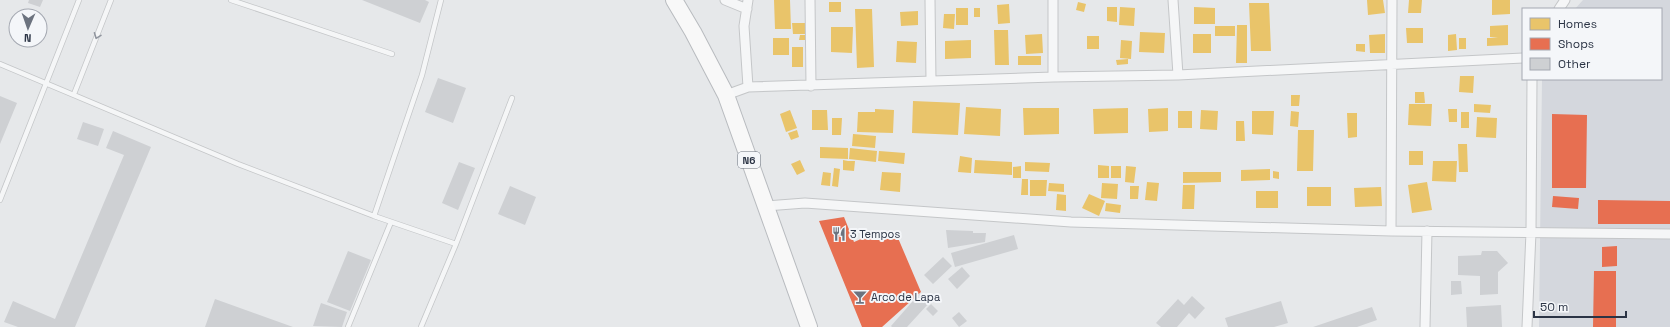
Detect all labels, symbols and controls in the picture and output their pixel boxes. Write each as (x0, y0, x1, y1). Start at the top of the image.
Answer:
north arrow (8, 8, 48, 48)
legend (1522, 8, 1662, 80)
text: Homes (1558, 16, 1597, 32)
text: N (24, 31, 32, 45)
one-way arrow (94, 32, 102, 40)
text: Shops (1558, 36, 1594, 52)
text: Other (1558, 56, 1591, 72)
road number: N6 (738, 152, 760, 168)
restaurant icon: 3 Tempos (831, 226, 847, 242)
place label: 3 Tempos (850, 227, 900, 241)
bar icon: Arco de Lapa (852, 289, 868, 305)
place label: Arco de Lapa (871, 290, 941, 304)
scale bar (1534, 293, 1626, 319)
text: 50 m (1540, 299, 1568, 315)

